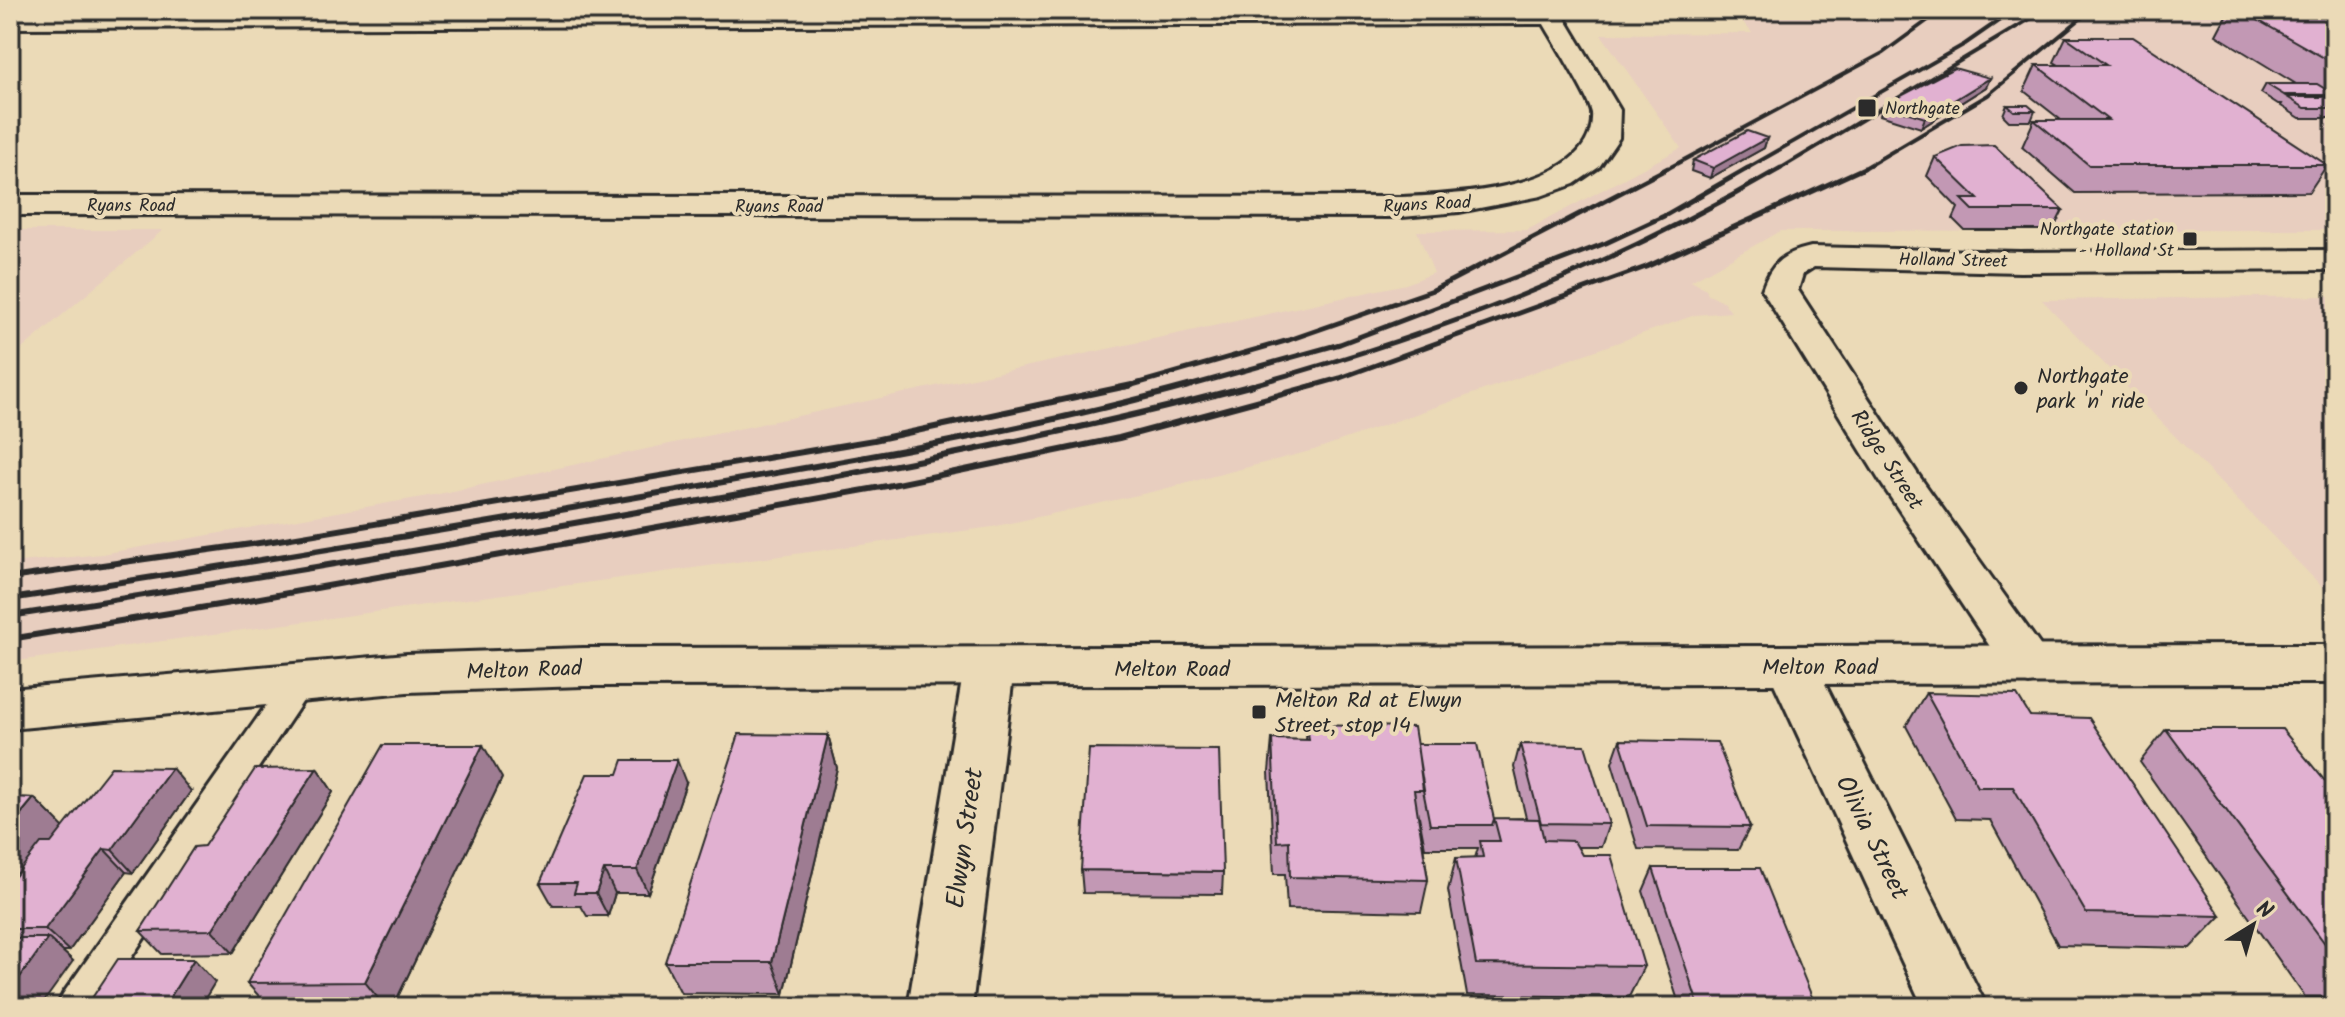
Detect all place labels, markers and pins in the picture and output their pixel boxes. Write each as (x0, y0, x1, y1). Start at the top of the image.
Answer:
place label: Northgate (1885, 95, 1960, 124)
marker: Northgate (1856, 97, 1878, 119)
place label: Northgate station - Holland St (2040, 216, 2175, 266)
marker: Northgate station - Holland St (2181, 230, 2199, 248)
place label: Northgate park 'n' ride (2036, 360, 2145, 420)
marker: Northgate park 'n' ride (2012, 379, 2030, 397)
place label: Melton Rd at Elwyn Street, stop 14 (1275, 684, 1462, 744)
marker: Melton Rd at Elwyn Street, stop 14 (1250, 703, 1268, 721)

